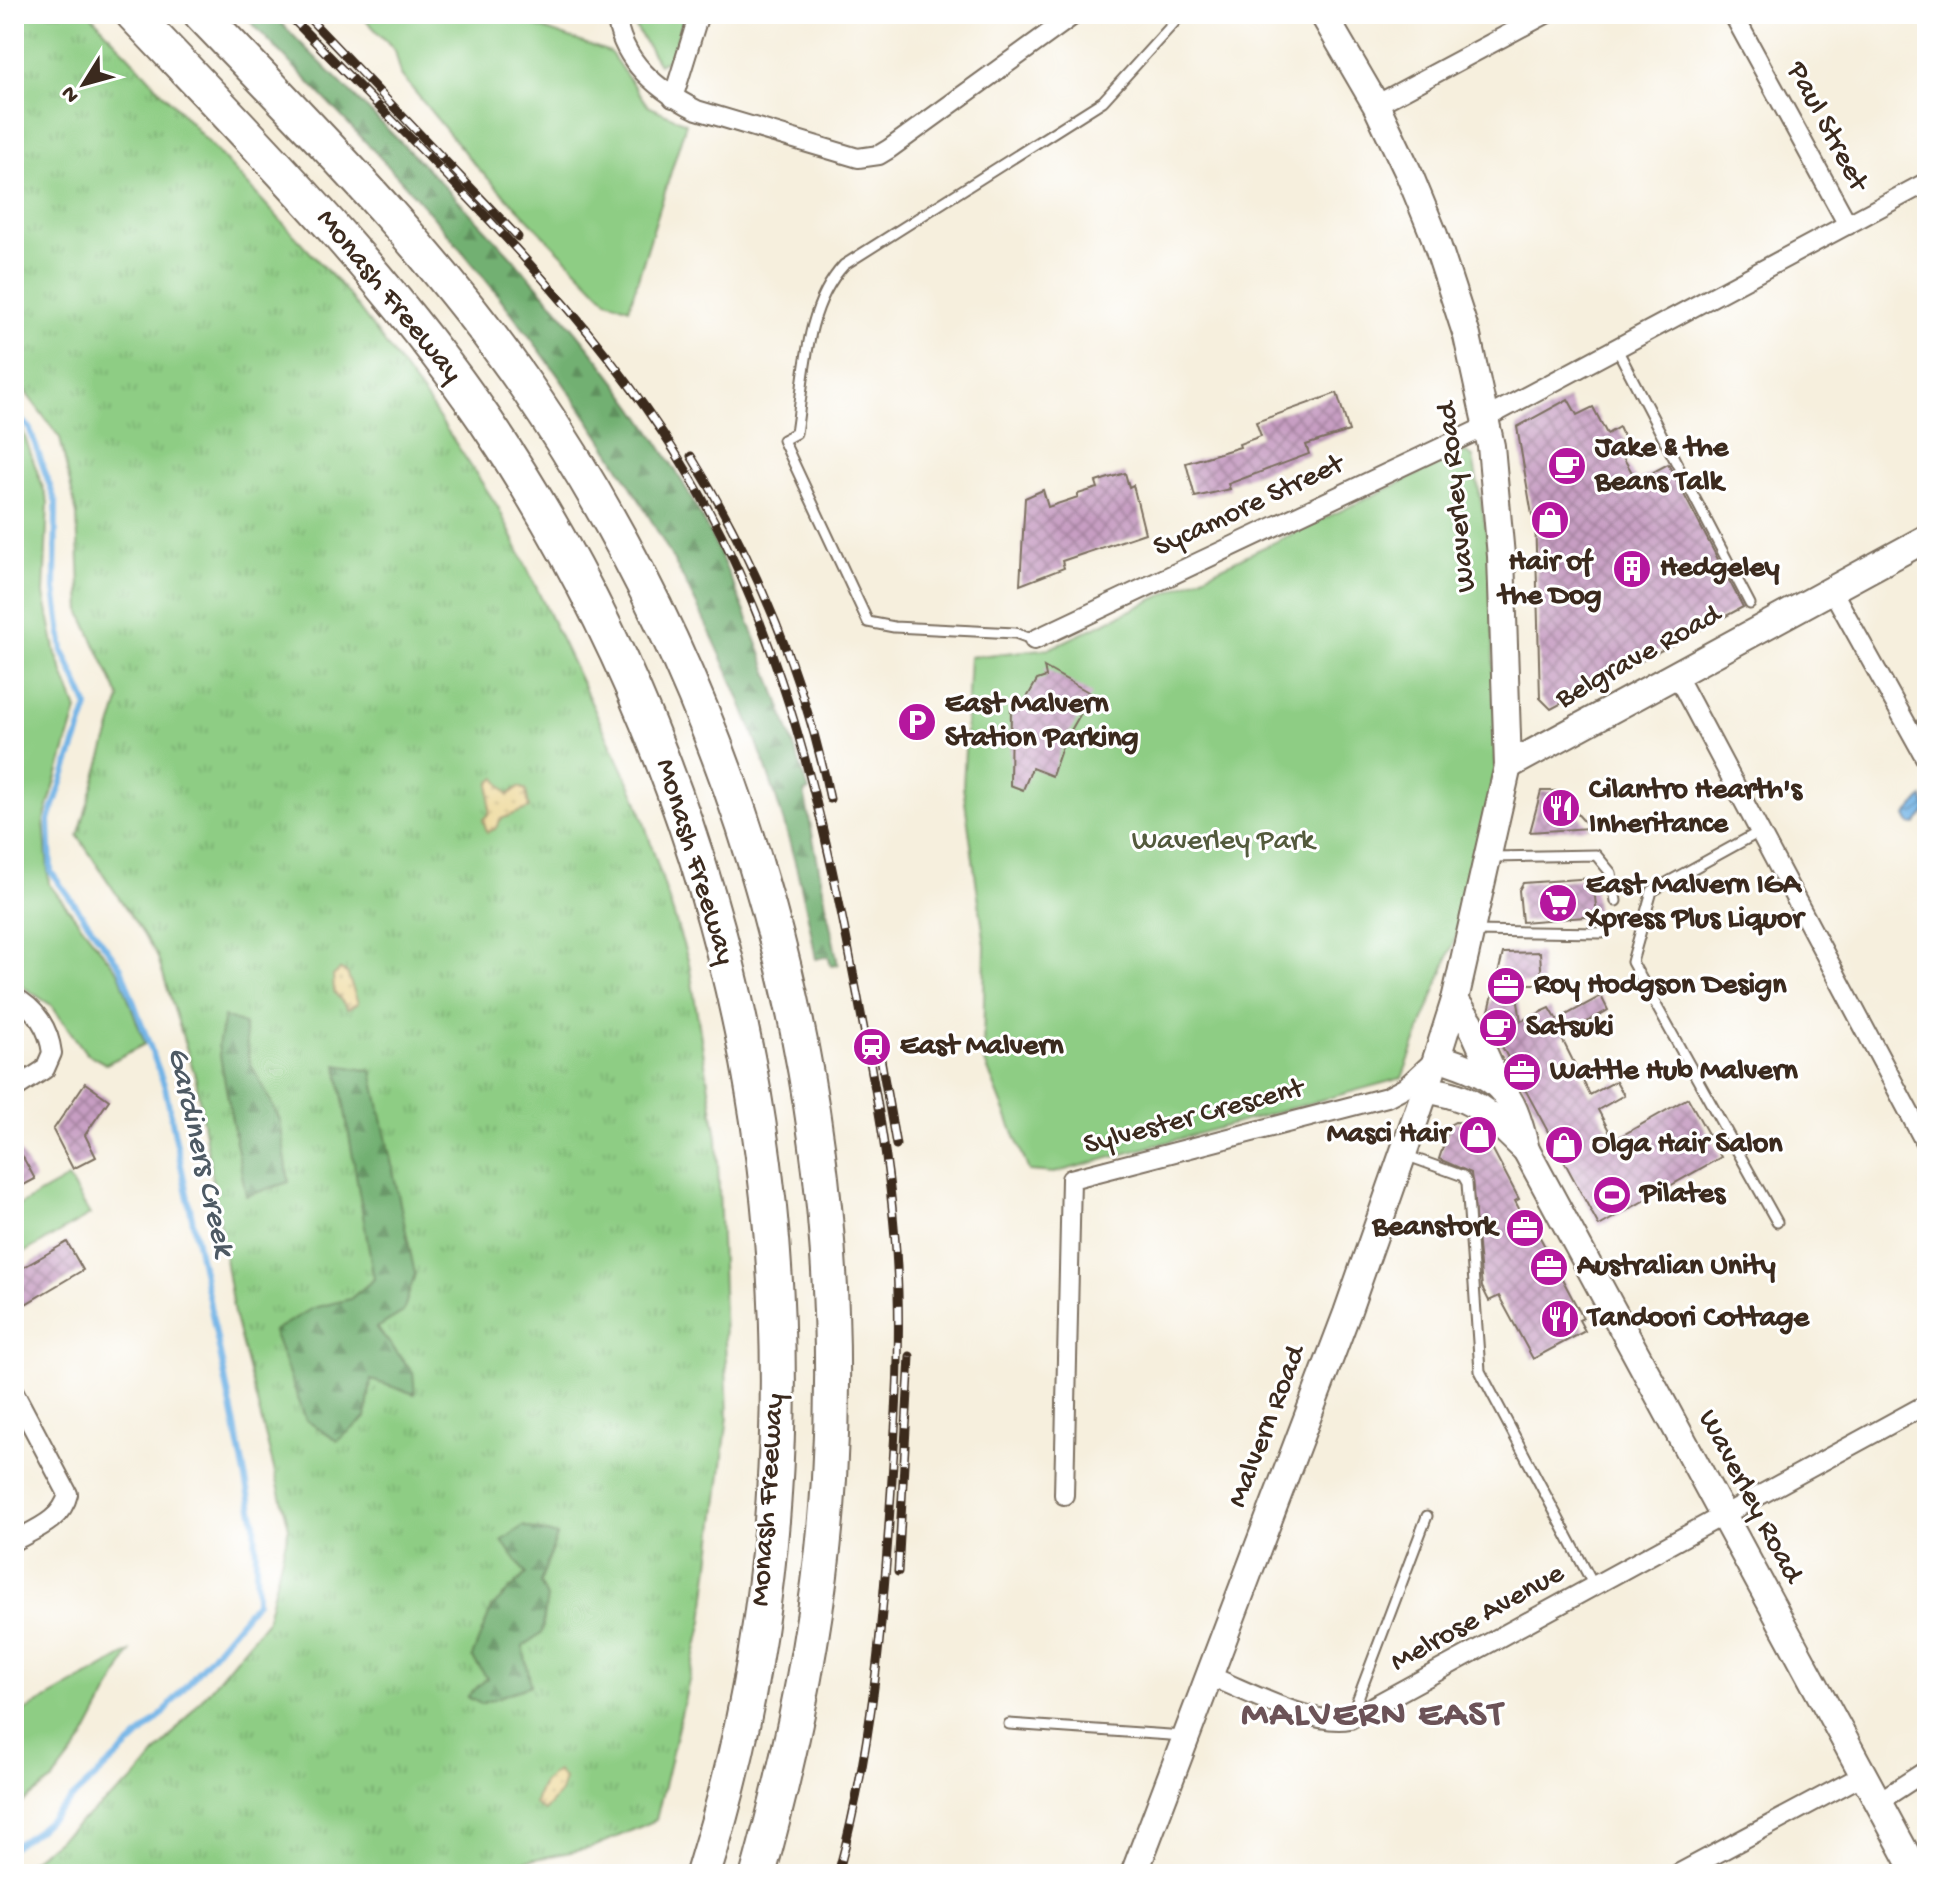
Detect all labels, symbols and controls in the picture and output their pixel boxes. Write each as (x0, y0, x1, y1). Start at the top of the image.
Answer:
north arrow (44, 44, 124, 124)
street label: Paul Street (1777, 56, 1876, 200)
text: N (57, 80, 86, 107)
street label: Monash Freeway (307, 203, 469, 391)
street label: Waverley Road (1430, 398, 1485, 594)
place label: Jake & the Beans Talk (1594, 432, 1730, 501)
cafe icon: Jake & the Beans Talk (1546, 445, 1588, 487)
street label: Sycamore Street (1148, 447, 1352, 566)
shop icon: Hair of the Dog (1529, 499, 1571, 541)
place label: Hair of the Dog (1495, 546, 1602, 615)
building icon: Hedgeley (1611, 548, 1653, 590)
place label: Hedgeley (1660, 552, 1780, 587)
street label: Belgrave Road (1550, 597, 1730, 718)
place label: East Malvern Station Parking (945, 688, 1139, 757)
parking icon: East Malvern Station Parking (896, 701, 938, 743)
street label: Monash Freeway (646, 755, 742, 969)
place label: Cilantro Hearth's Inheritance (1589, 774, 1804, 843)
restaurant icon: Cilantro Hearth's Inheritance (1540, 787, 1582, 829)
park label: Waverley Park (1132, 825, 1317, 860)
place label: East Malvern IGA Xpress Plus Liquor (1585, 869, 1806, 938)
supermarket icon: East Malvern IGA Xpress Plus Liquor (1537, 882, 1579, 924)
office icon: Roy Hodgson Design (1485, 965, 1527, 1007)
place label: Roy Hodgson Design (1533, 969, 1787, 1004)
cafe icon: Satsuki (1477, 1007, 1519, 1049)
place label: Satsuki (1526, 1011, 1614, 1046)
station icon: East Malvern (851, 1026, 893, 1068)
place label: East Malvern (900, 1030, 1064, 1065)
water label: Gardiners Creek (156, 1044, 242, 1263)
office icon: Wattle Hub Malvern (1501, 1051, 1543, 1093)
place label: Wattle Hub Malvern (1549, 1055, 1798, 1090)
street label: Sylvester Crescent (1080, 1071, 1310, 1164)
shop icon: Masci Hair (1457, 1114, 1499, 1156)
place label: Masci Hair (1327, 1118, 1453, 1153)
shop icon: Olga Hair Salon (1543, 1124, 1585, 1166)
place label: Olga Hair Salon (1592, 1128, 1783, 1163)
sports icon: Pilates (1591, 1174, 1633, 1216)
place label: Pilates (1638, 1178, 1727, 1213)
office icon: Beanstork (1504, 1207, 1546, 1249)
place label: Beanstork (1371, 1211, 1501, 1246)
office icon: Australian Unity (1528, 1246, 1570, 1288)
place label: Australian Unity (1576, 1250, 1776, 1285)
restaurant icon: Tandoori Cottage (1539, 1298, 1581, 1340)
place label: Tandoori Cottage (1586, 1302, 1810, 1337)
street label: Malvern Road (1221, 1339, 1316, 1513)
street label: Monash Freeway (744, 1392, 794, 1608)
street label: Waverley Road (1689, 1404, 1810, 1592)
street label: Melrose Avenue (1385, 1557, 1571, 1681)
district label: MALVERN EAST (1241, 1694, 1505, 1738)

